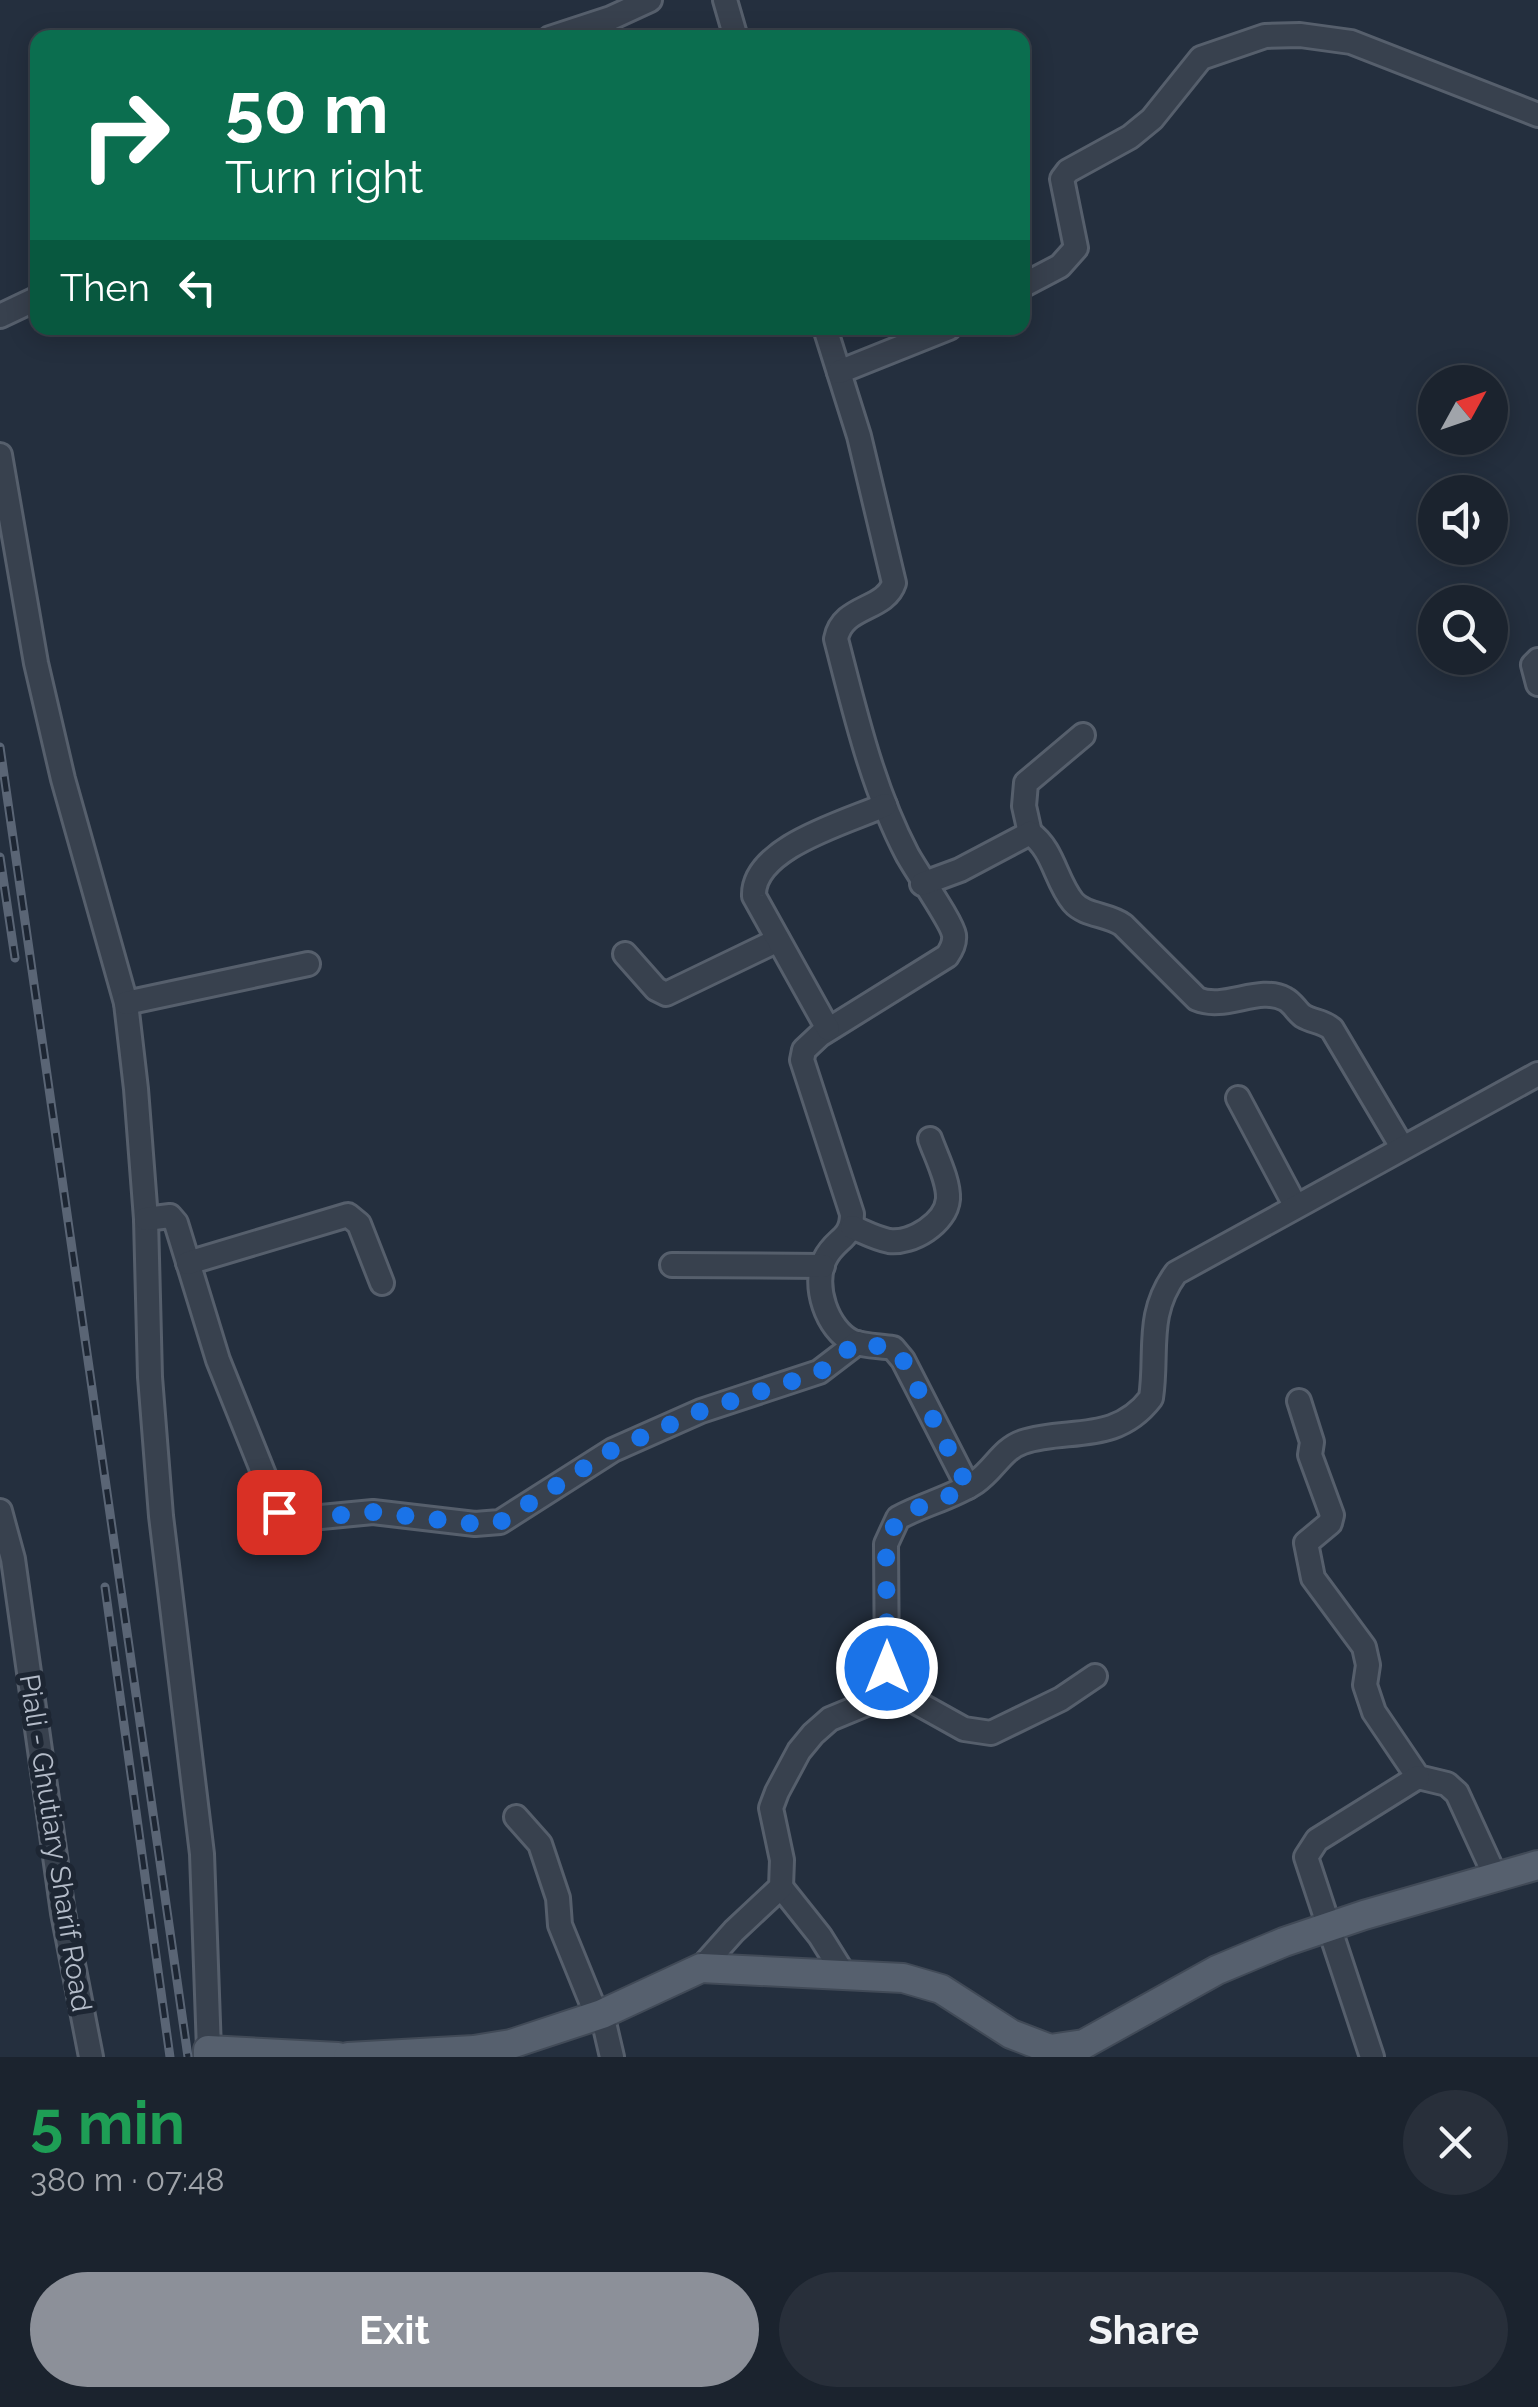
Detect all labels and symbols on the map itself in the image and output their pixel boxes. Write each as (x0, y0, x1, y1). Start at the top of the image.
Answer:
north arrow (1418, 365, 1508, 455)
pin (237, 1470, 322, 1555)
position arrow (835, 1616, 939, 1720)
street label: Piali - Ghutiary Sharif Road (13, 1672, 98, 2014)

